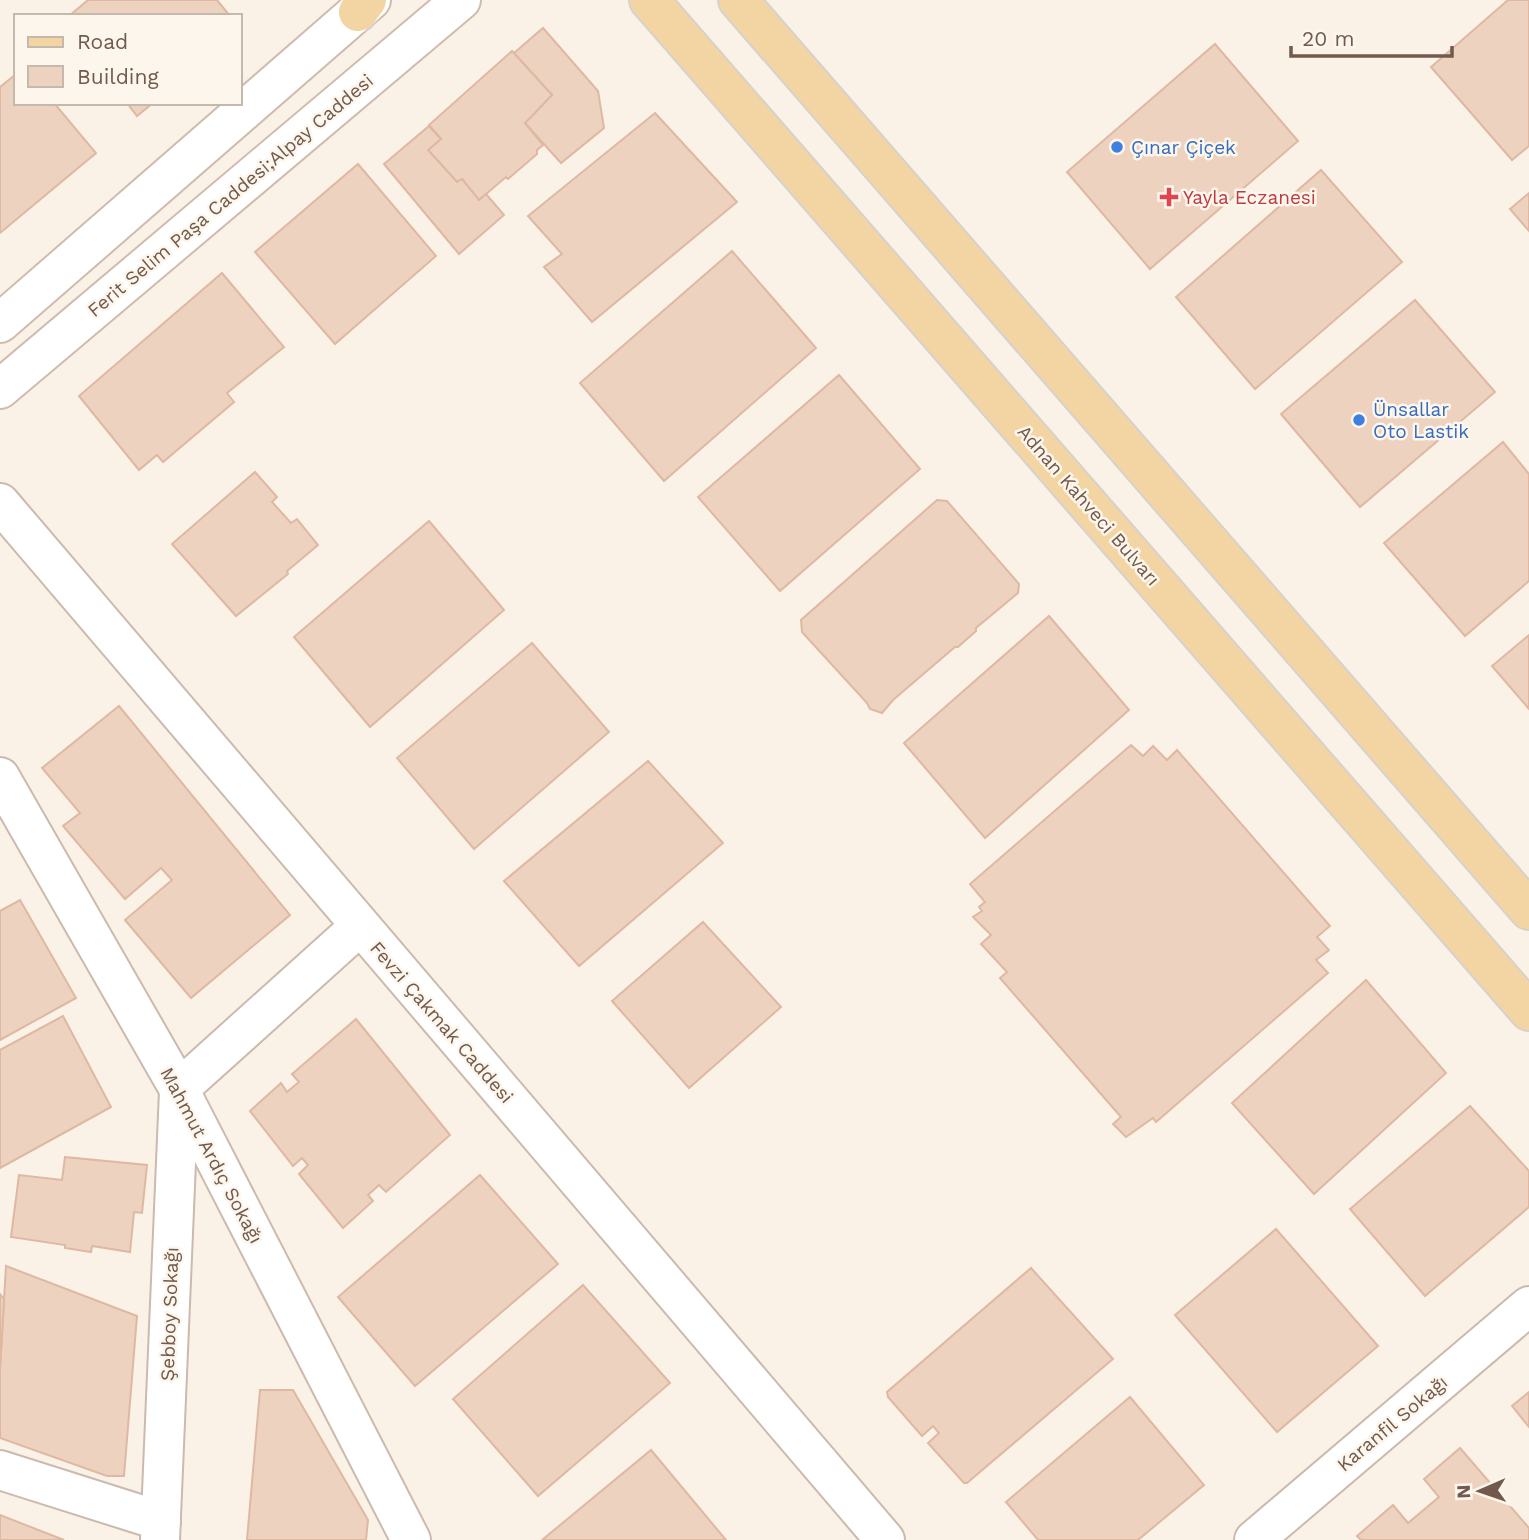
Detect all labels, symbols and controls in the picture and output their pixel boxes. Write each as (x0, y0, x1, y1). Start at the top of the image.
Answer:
legend (14, 14, 242, 105)
scale bar (1291, 14, 1452, 58)
text: 20 m (1302, 26, 1354, 51)
text: Road (77, 29, 128, 54)
text: Building (77, 64, 159, 89)
street label: Ferit Selim Paşa Caddesi;Alpay Caddesi (83, 69, 378, 322)
place label: Çınar Çiçek (1131, 136, 1236, 159)
marker: Çınar Çiçek (1109, 139, 1125, 155)
place label: Yayla Eczanesi (1183, 186, 1316, 209)
marker: Yayla Eczanesi (1161, 189, 1177, 205)
place label: Ünsallar Oto Lastik (1373, 398, 1469, 443)
marker: Ünsallar Oto Lastik (1351, 412, 1367, 428)
street label: Adnan Kahveci Bulvarı (1013, 420, 1165, 590)
street label: Fevzi Çakmak Caddesi (365, 937, 518, 1108)
street label: Mahmut Ardıç Sokağı (155, 1063, 268, 1247)
street label: Şebboy Sokağı (156, 1247, 183, 1381)
street label: Karanfil Sokağı (1332, 1371, 1452, 1476)
north arrow (1445, 1456, 1515, 1526)
text: N (1452, 1484, 1475, 1499)

